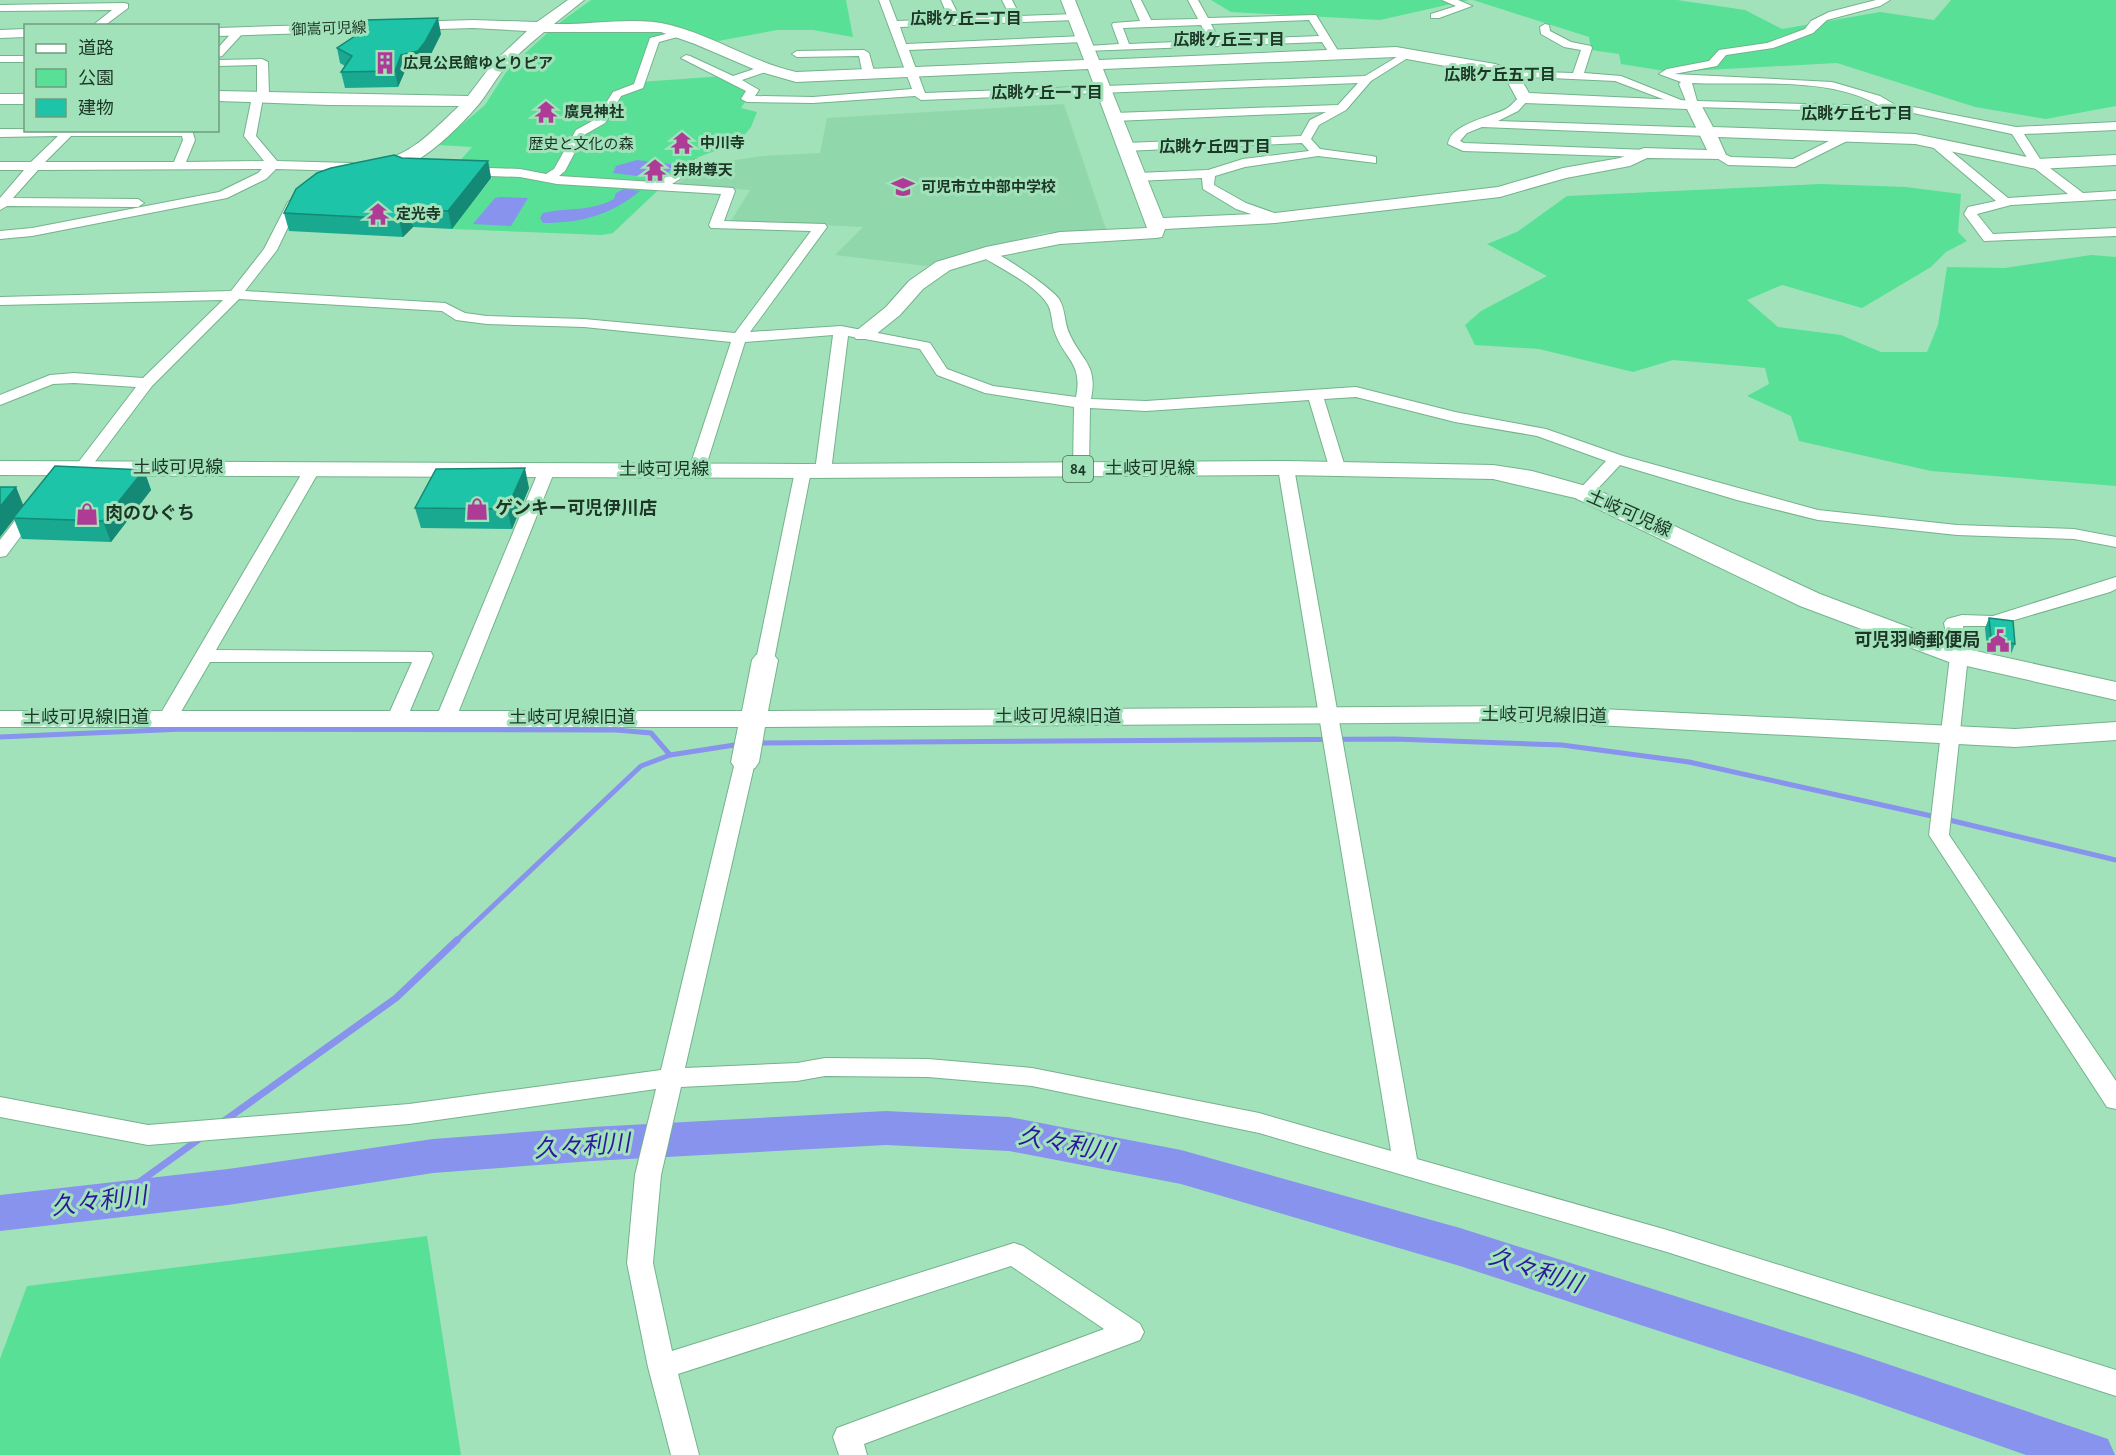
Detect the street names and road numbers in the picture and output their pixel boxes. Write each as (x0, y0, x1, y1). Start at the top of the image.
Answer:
street label: 御嵩可児線 (291, 19, 367, 38)
road number: 84 (1063, 456, 1093, 482)
street label: 土岐可児線 (133, 457, 223, 477)
street label: 土岐可児線 (1105, 458, 1195, 478)
street label: 土岐可児線 (619, 459, 709, 479)
street label: 土岐可児線 (1584, 486, 1675, 541)
street label: 土岐可児線旧道 (1481, 704, 1607, 726)
street label: 土岐可児線旧道 (995, 706, 1121, 726)
street label: 土岐可児線旧道 (23, 707, 149, 727)
street label: 土岐可児線旧道 (509, 707, 635, 727)

